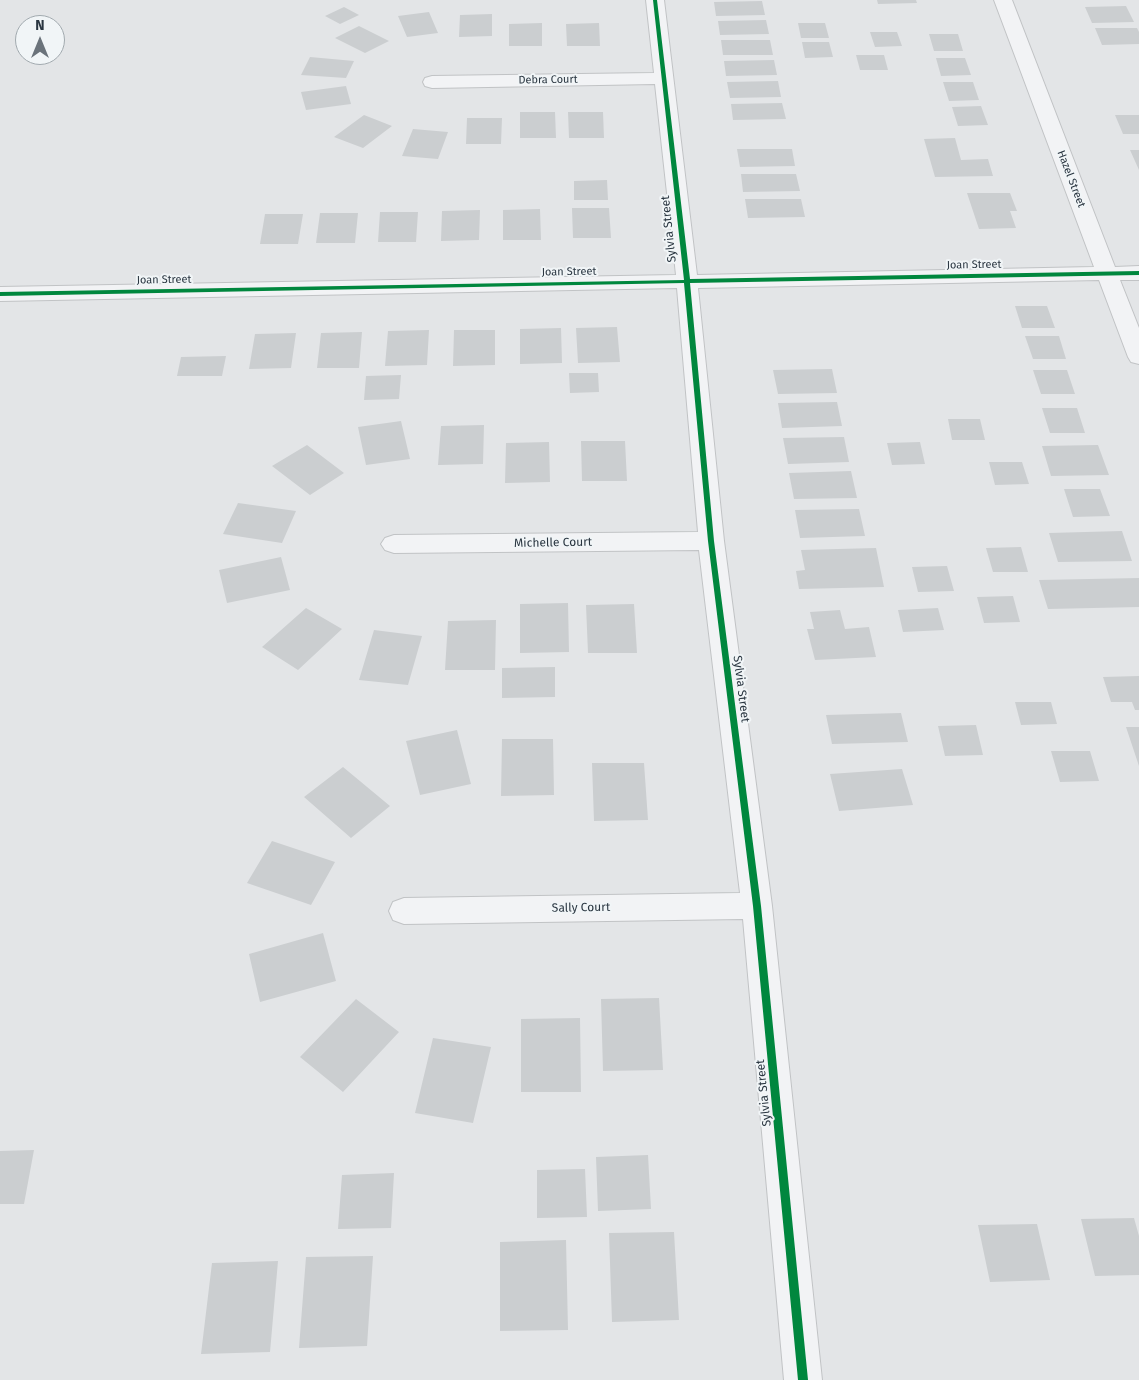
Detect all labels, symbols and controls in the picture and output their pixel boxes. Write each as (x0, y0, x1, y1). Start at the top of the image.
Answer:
north arrow (15, 15, 65, 65)
text: N (35, 17, 45, 34)
street label: Debra Court (518, 73, 578, 87)
street label: Hazel Street (1054, 149, 1088, 209)
street label: Sylvia Street (658, 195, 680, 263)
street label: Joan Street (946, 258, 1002, 272)
street label: Joan Street (541, 265, 597, 279)
street label: Joan Street (136, 273, 192, 287)
street label: Michelle Court (514, 535, 592, 551)
street label: Sylvia Street (730, 655, 752, 723)
street label: Sally Court (552, 900, 610, 916)
street label: Sylvia Street (753, 1059, 775, 1127)

